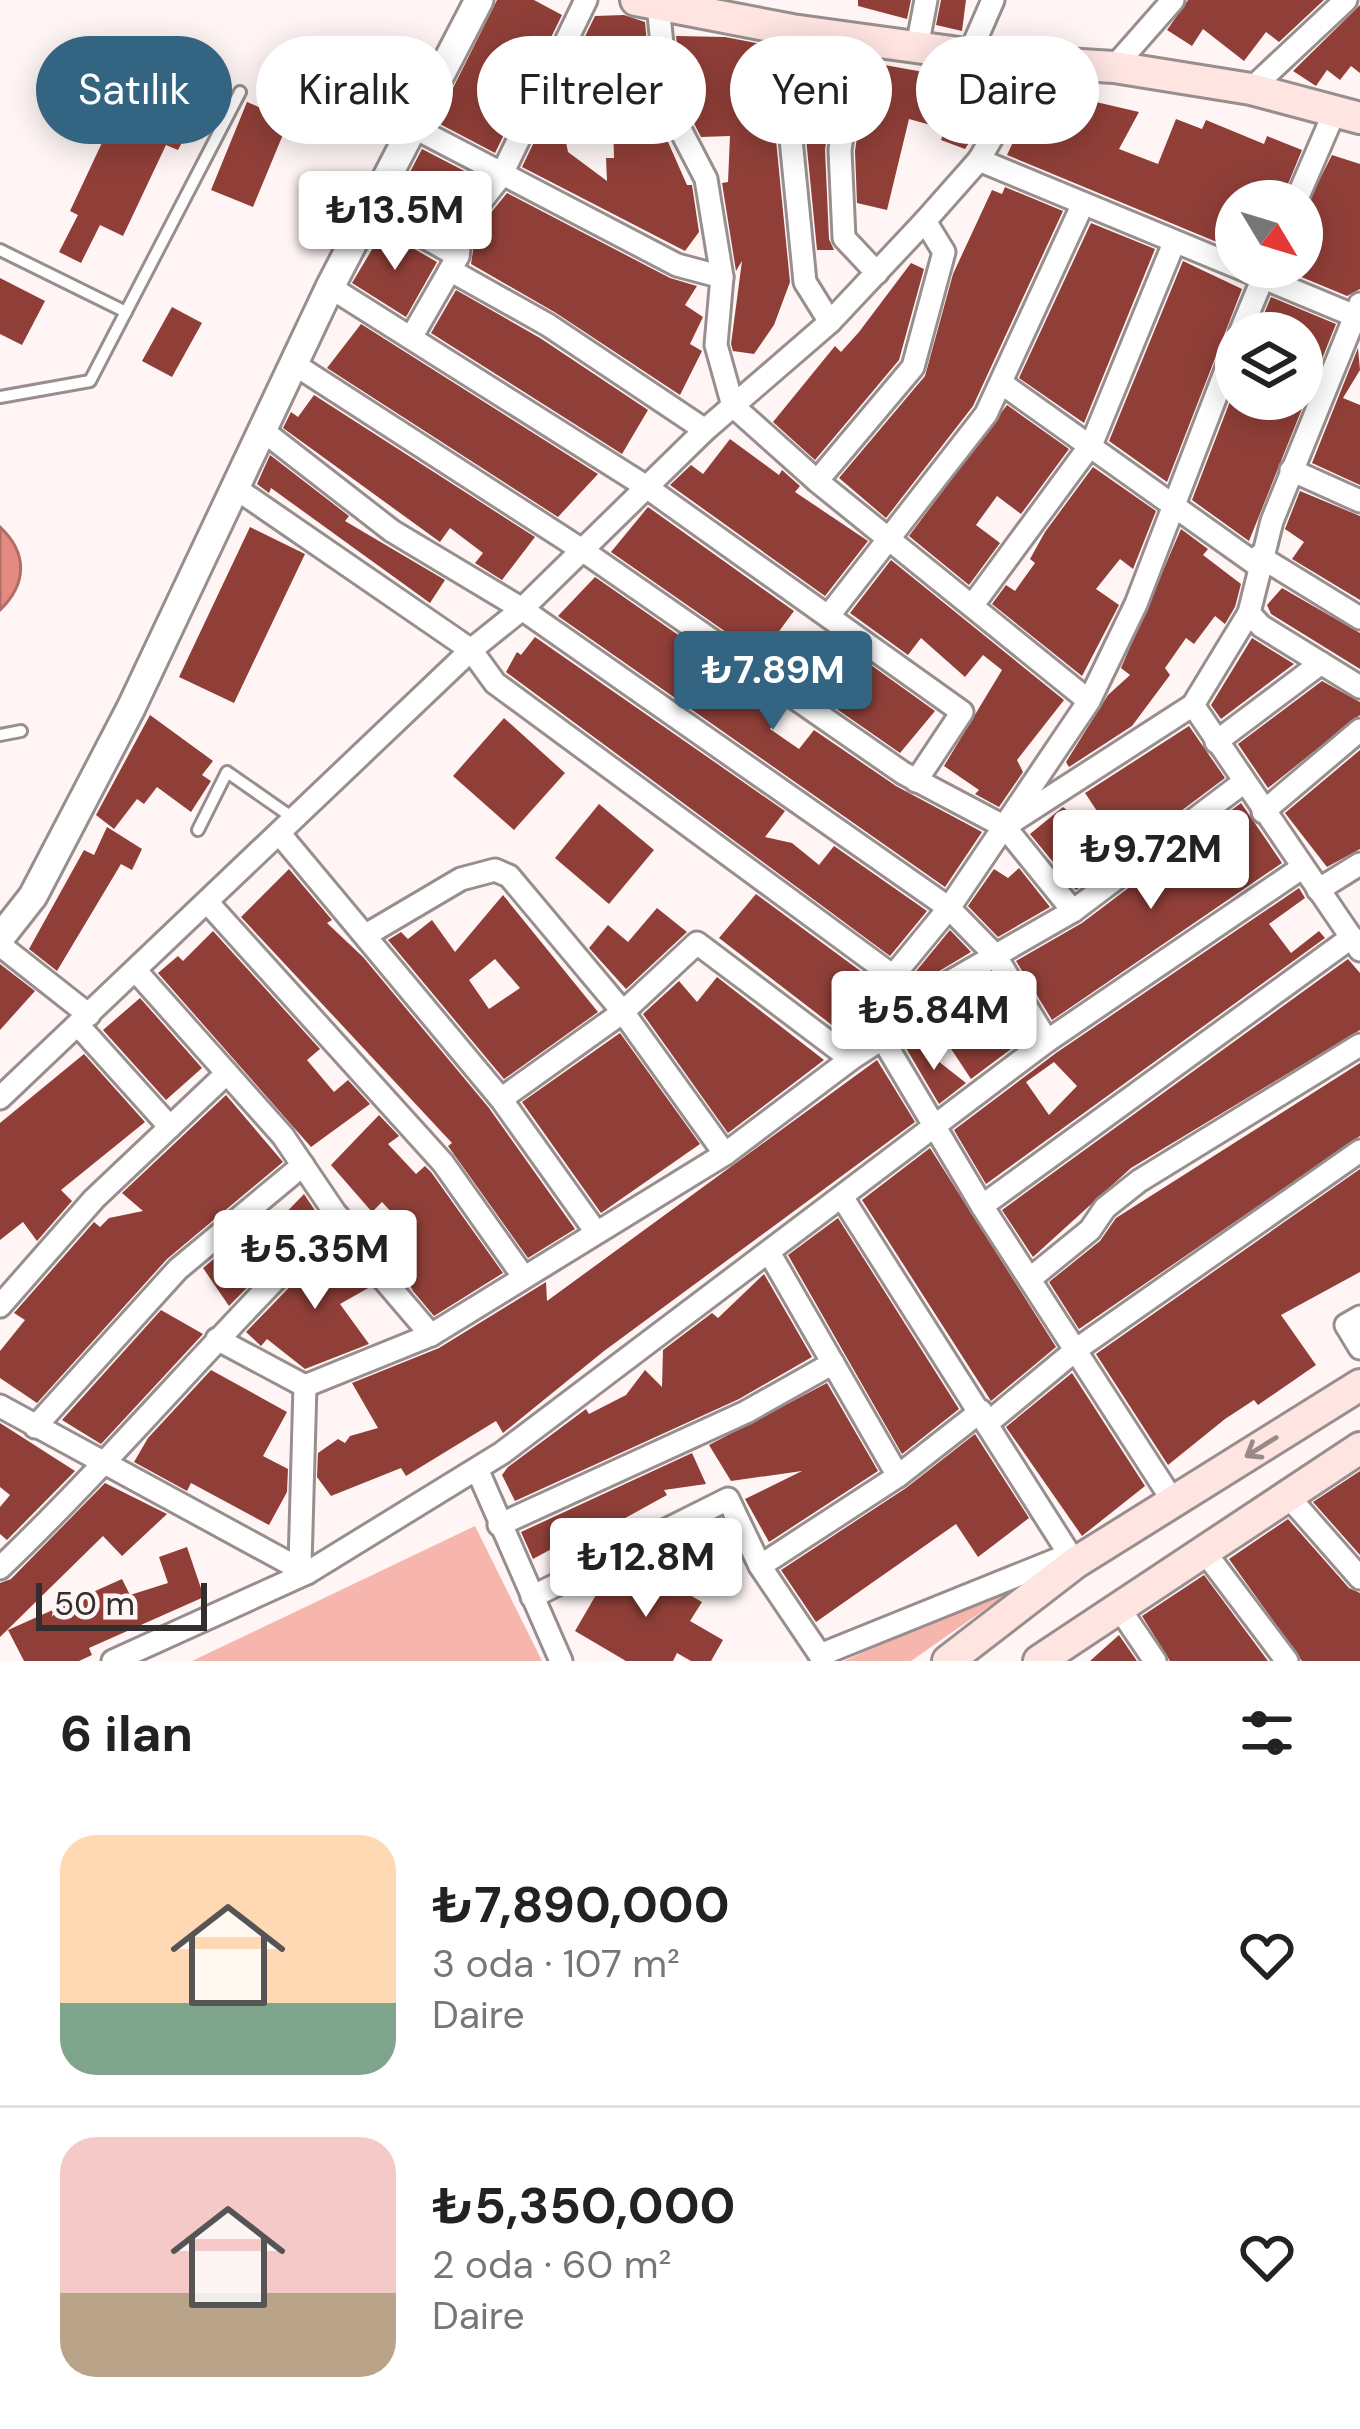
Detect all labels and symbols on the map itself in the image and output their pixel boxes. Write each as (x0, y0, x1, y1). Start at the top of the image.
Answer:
pin: ₺13.5M (297, 171, 493, 273)
north arrow (1215, 180, 1323, 288)
pin: ₺7.89M (675, 631, 871, 733)
pin: ₺9.72M (1053, 810, 1249, 912)
pin: ₺5.84M (836, 971, 1032, 1073)
pin: ₺5.35M (217, 1210, 413, 1312)
one-way arrow (1244, 1435, 1278, 1459)
pin: ₺12.8M (548, 1518, 744, 1620)
scale bar (36, 1577, 207, 1630)

